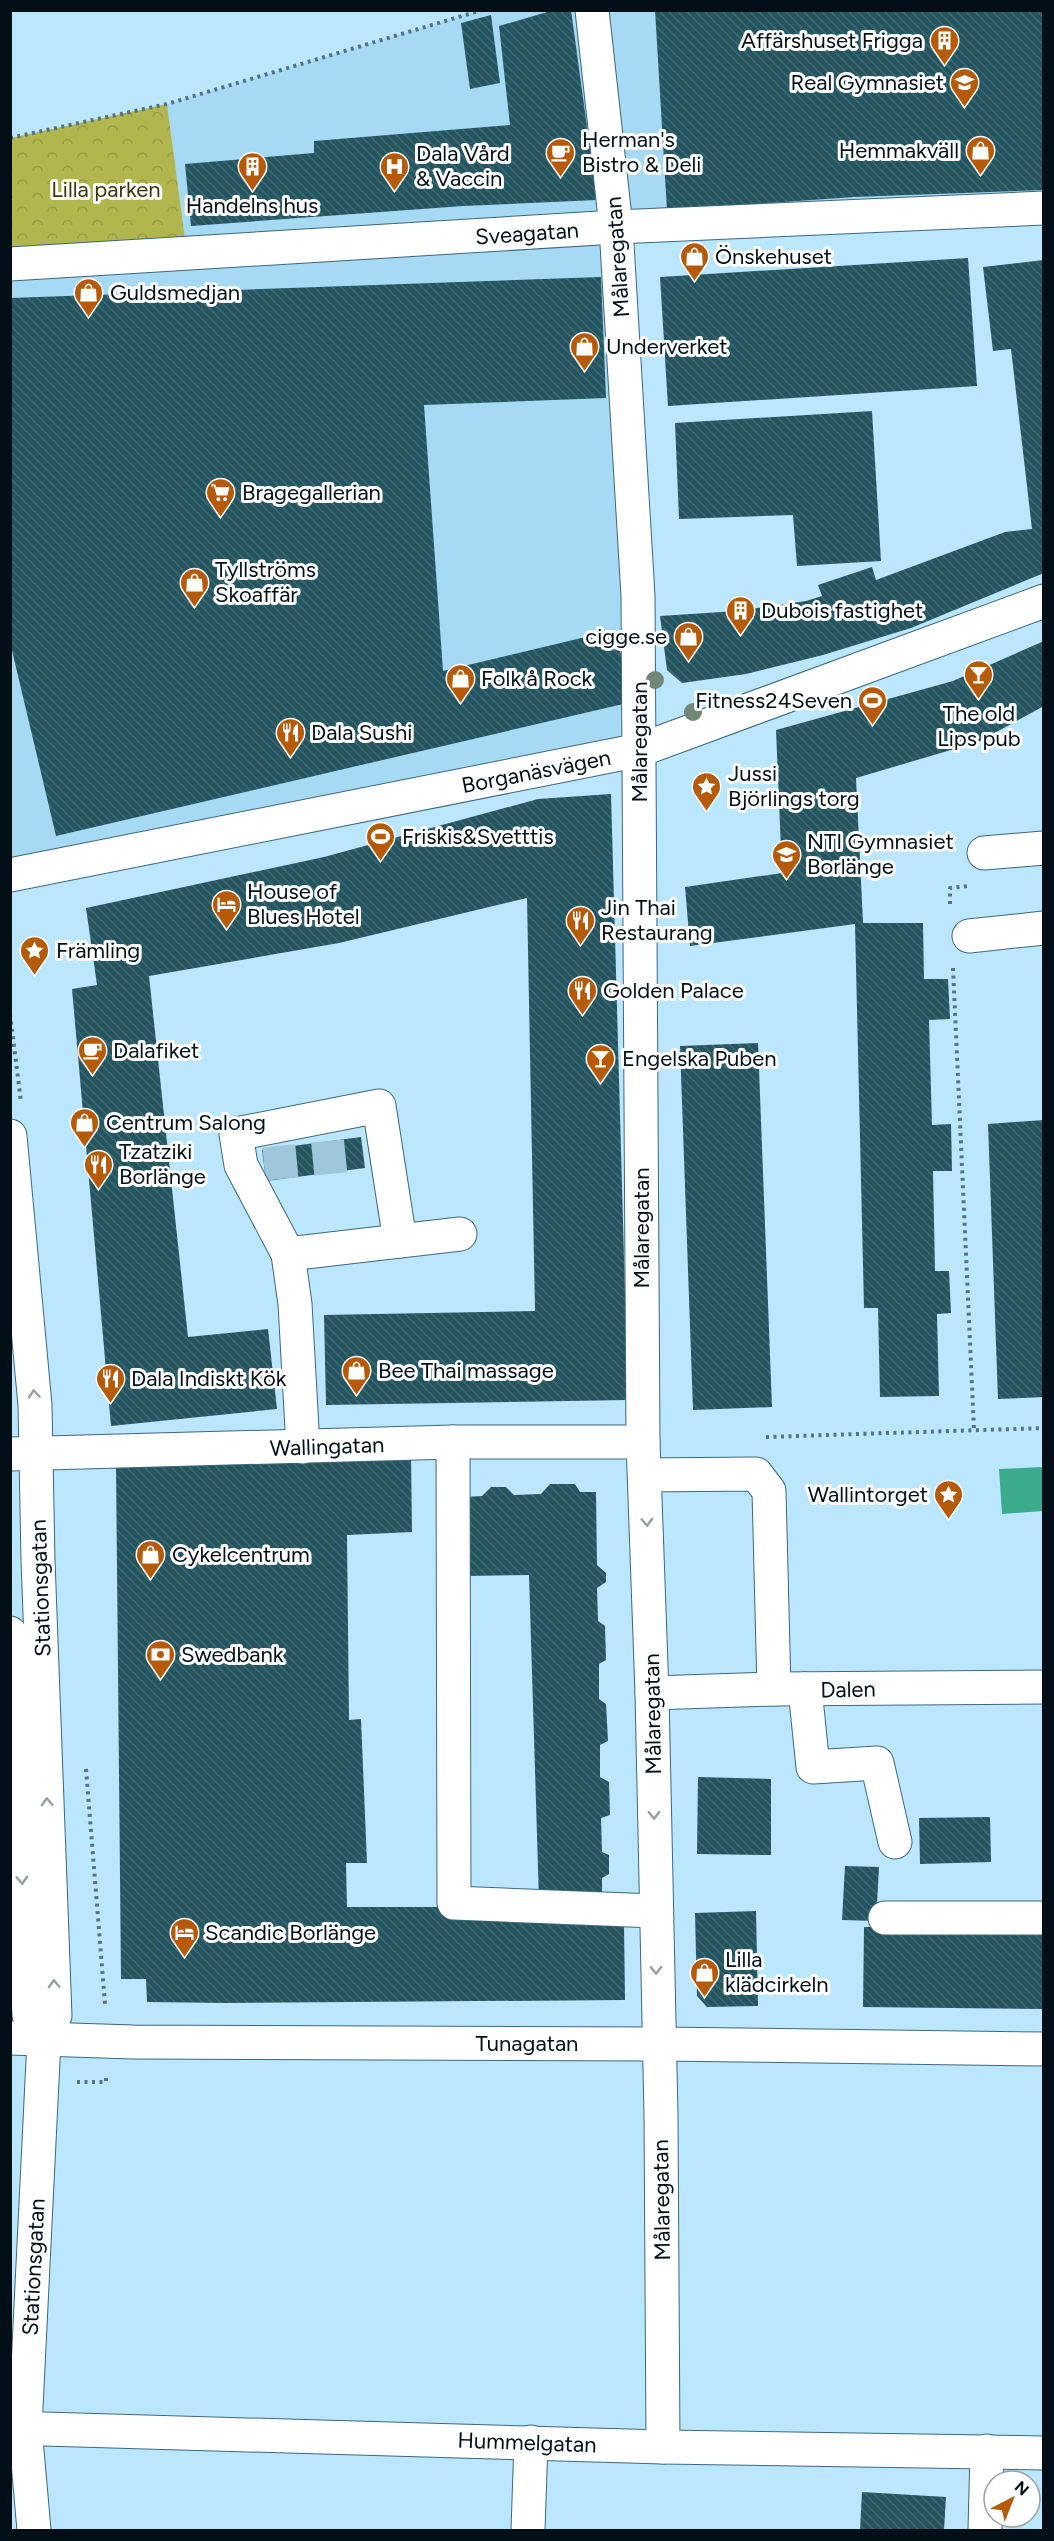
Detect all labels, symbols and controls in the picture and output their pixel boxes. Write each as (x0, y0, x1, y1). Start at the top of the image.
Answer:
building icon: Affärshuset Frigga (928, 24, 960, 66)
place label: Affärshuset Frigga (741, 27, 923, 54)
school or university icon: Real Gymnasiet (949, 66, 981, 108)
place label: Real Gymnasiet (791, 69, 944, 96)
place label: Herman's Bistro & Deli (582, 126, 701, 178)
shop icon: Hemmakväll (964, 134, 996, 176)
cafe icon: Herman's Bistro & Deli (545, 136, 577, 178)
place label: Hemmakväll (839, 137, 959, 164)
place label: Dala Vård & Vaccin (416, 140, 510, 192)
building icon: Handelns hus (236, 150, 268, 192)
hospital icon: Dala Vård & Vaccin (379, 150, 411, 192)
park label: Lilla parken (51, 176, 161, 203)
place label: Handelns hus (186, 192, 318, 219)
street label: Målaregatan (600, 196, 635, 318)
street label: Sveagatan (474, 216, 580, 251)
shop icon: Önskehuset (678, 240, 710, 282)
place label: Önskehuset (715, 243, 832, 270)
shop icon: Guldsmedjan (73, 276, 105, 318)
place label: Guldsmedjan (110, 279, 240, 306)
shop icon: Underverket (569, 330, 601, 372)
place label: Underverket (606, 333, 728, 360)
supermarket icon: Bragegallerian (205, 476, 237, 518)
place label: Bragegallerian (242, 479, 381, 506)
place label: Tyllströms Skoaffär (215, 556, 316, 608)
shop icon: Tyllströms Skoaffär (178, 566, 210, 608)
building icon: Dubois fastighet (724, 594, 756, 636)
place label: Dubois fastighet (761, 597, 923, 624)
shop icon: cigge.se (672, 620, 704, 662)
place label: cigge.se (585, 623, 667, 650)
bar icon: The old Lips pub (963, 658, 995, 700)
shop icon: Folk å Rock (444, 662, 476, 704)
place label: Folk å Rock (481, 665, 593, 692)
street label: Målaregatan (626, 681, 653, 803)
sports icon: Fitness24Seven (857, 684, 889, 726)
place label: Fitness24Seven (695, 687, 852, 714)
place label: The old Lips pub (937, 700, 1021, 752)
restaurant icon: Dala Sushi (274, 716, 306, 758)
place label: Dala Sushi (311, 719, 412, 746)
street label: Borganäsvägen (459, 744, 613, 799)
place label: Jussi Björlings torg (728, 760, 860, 812)
place icon: Jussi Björlings torg (691, 770, 723, 812)
sports icon: Friskis&Svetttis (365, 820, 397, 862)
place label: Friskis&Svetttis (402, 823, 554, 850)
place label: NTI Gymnasiet Borlänge (807, 828, 954, 880)
school or university icon: NTI Gymnasiet Borlänge (770, 838, 802, 880)
place label: House of Blues Hotel (247, 878, 360, 930)
hotel icon: House of Blues Hotel (210, 888, 242, 930)
place label: Jin Thai Restaurang (601, 894, 713, 946)
restaurant icon: Jin Thai Restaurang (564, 904, 596, 946)
place icon: Främling (19, 934, 51, 976)
place label: Främling (56, 937, 140, 964)
restaurant icon: Golden Palace (566, 974, 598, 1016)
place label: Golden Palace (603, 977, 744, 1004)
cafe icon: Dalafiket (76, 1034, 108, 1076)
place label: Dalafiket (113, 1037, 199, 1064)
bar icon: Engelska Puben (585, 1042, 617, 1084)
place label: Engelska Puben (622, 1045, 777, 1072)
shop icon: Centrum Salong (69, 1106, 101, 1148)
place label: Centrum Salong (106, 1109, 266, 1136)
place label: Tzatziki Borlänge (119, 1138, 206, 1190)
restaurant icon: Tzatziki Borlänge (82, 1148, 114, 1190)
street label: Målaregatan (628, 1167, 655, 1289)
shop icon: Bee Thai massage (341, 1354, 373, 1396)
place label: Bee Thai massage (378, 1357, 554, 1384)
restaurant icon: Dala Indiskt Kök (94, 1362, 126, 1404)
place label: Dala Indiskt Kök (131, 1365, 287, 1392)
one-way arrow (28, 1390, 41, 1399)
street label: Wallingatan (269, 1431, 385, 1462)
place icon: Wallintorget (933, 1478, 965, 1520)
place label: Wallintorget (808, 1481, 928, 1508)
one-way arrow (641, 1517, 653, 1526)
street label: Stationsgatan (25, 1519, 56, 1657)
shop icon: Cykelcentrum (135, 1538, 167, 1580)
place label: Cykelcentrum (172, 1541, 310, 1568)
bank icon: Swedbank (144, 1638, 176, 1680)
place label: Swedbank (181, 1641, 284, 1668)
street label: Målaregatan (638, 1653, 667, 1775)
street label: Dalen (820, 1676, 876, 1703)
one-way arrow (41, 1797, 54, 1806)
one-way arrow (648, 1810, 660, 1819)
one-way arrow (16, 1875, 29, 1884)
hotel icon: Scandic Borlänge (168, 1916, 200, 1958)
place label: Scandic Borlänge (205, 1919, 376, 1946)
place label: Lilla klädcirkeln (725, 1946, 829, 1998)
shop icon: Lilla klädcirkeln (688, 1956, 720, 1998)
one-way arrow (650, 1965, 663, 1974)
one-way arrow (48, 1979, 60, 1988)
street label: Tunagatan (476, 2030, 578, 2057)
street label: Målaregatan (647, 2139, 676, 2261)
street label: Stationsgatan (16, 2198, 51, 2336)
street label: Hummelgatan (457, 2427, 597, 2458)
north arrow (982, 2469, 1042, 2529)
text: N (1011, 2477, 1033, 2499)

